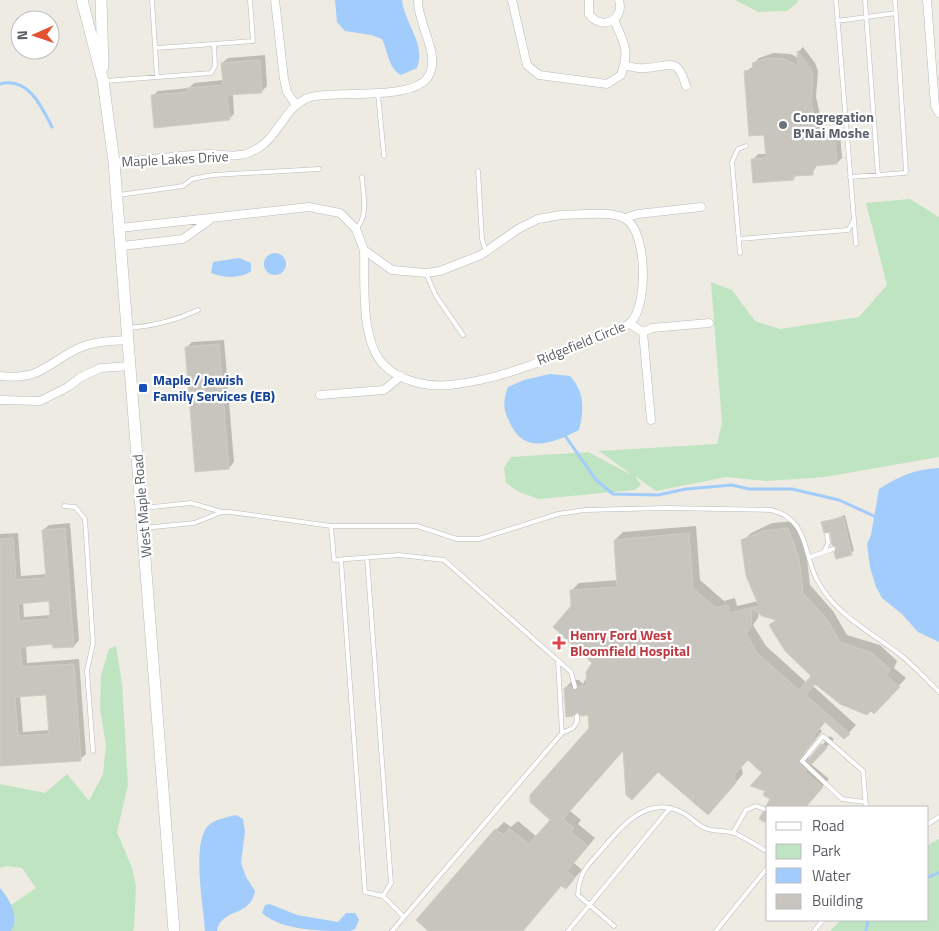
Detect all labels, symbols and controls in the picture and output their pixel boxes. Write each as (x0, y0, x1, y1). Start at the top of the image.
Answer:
north arrow (10, 10, 60, 60)
text: N (11, 30, 32, 41)
place label: Congregation B'Nai Moshe (793, 106, 874, 143)
marker: Congregation B'Nai Moshe (777, 119, 789, 131)
street label: Maple Lakes Drive (121, 145, 229, 172)
street label: Ridgefield Circle (533, 315, 628, 370)
place label: Maple / Jewish Family Services (EB) (153, 369, 275, 406)
marker: Maple / Jewish Family Services (EB) (137, 382, 149, 394)
street label: West Maple Road (127, 454, 156, 559)
place label: Henry Ford West Bloomfield Hospital (570, 624, 690, 661)
marker: Henry Ford West Bloomfield Hospital (552, 636, 566, 650)
legend (766, 806, 929, 921)
text: Road (812, 814, 844, 837)
text: Park (812, 839, 841, 862)
text: Water (812, 864, 851, 887)
text: Building (812, 889, 863, 912)

